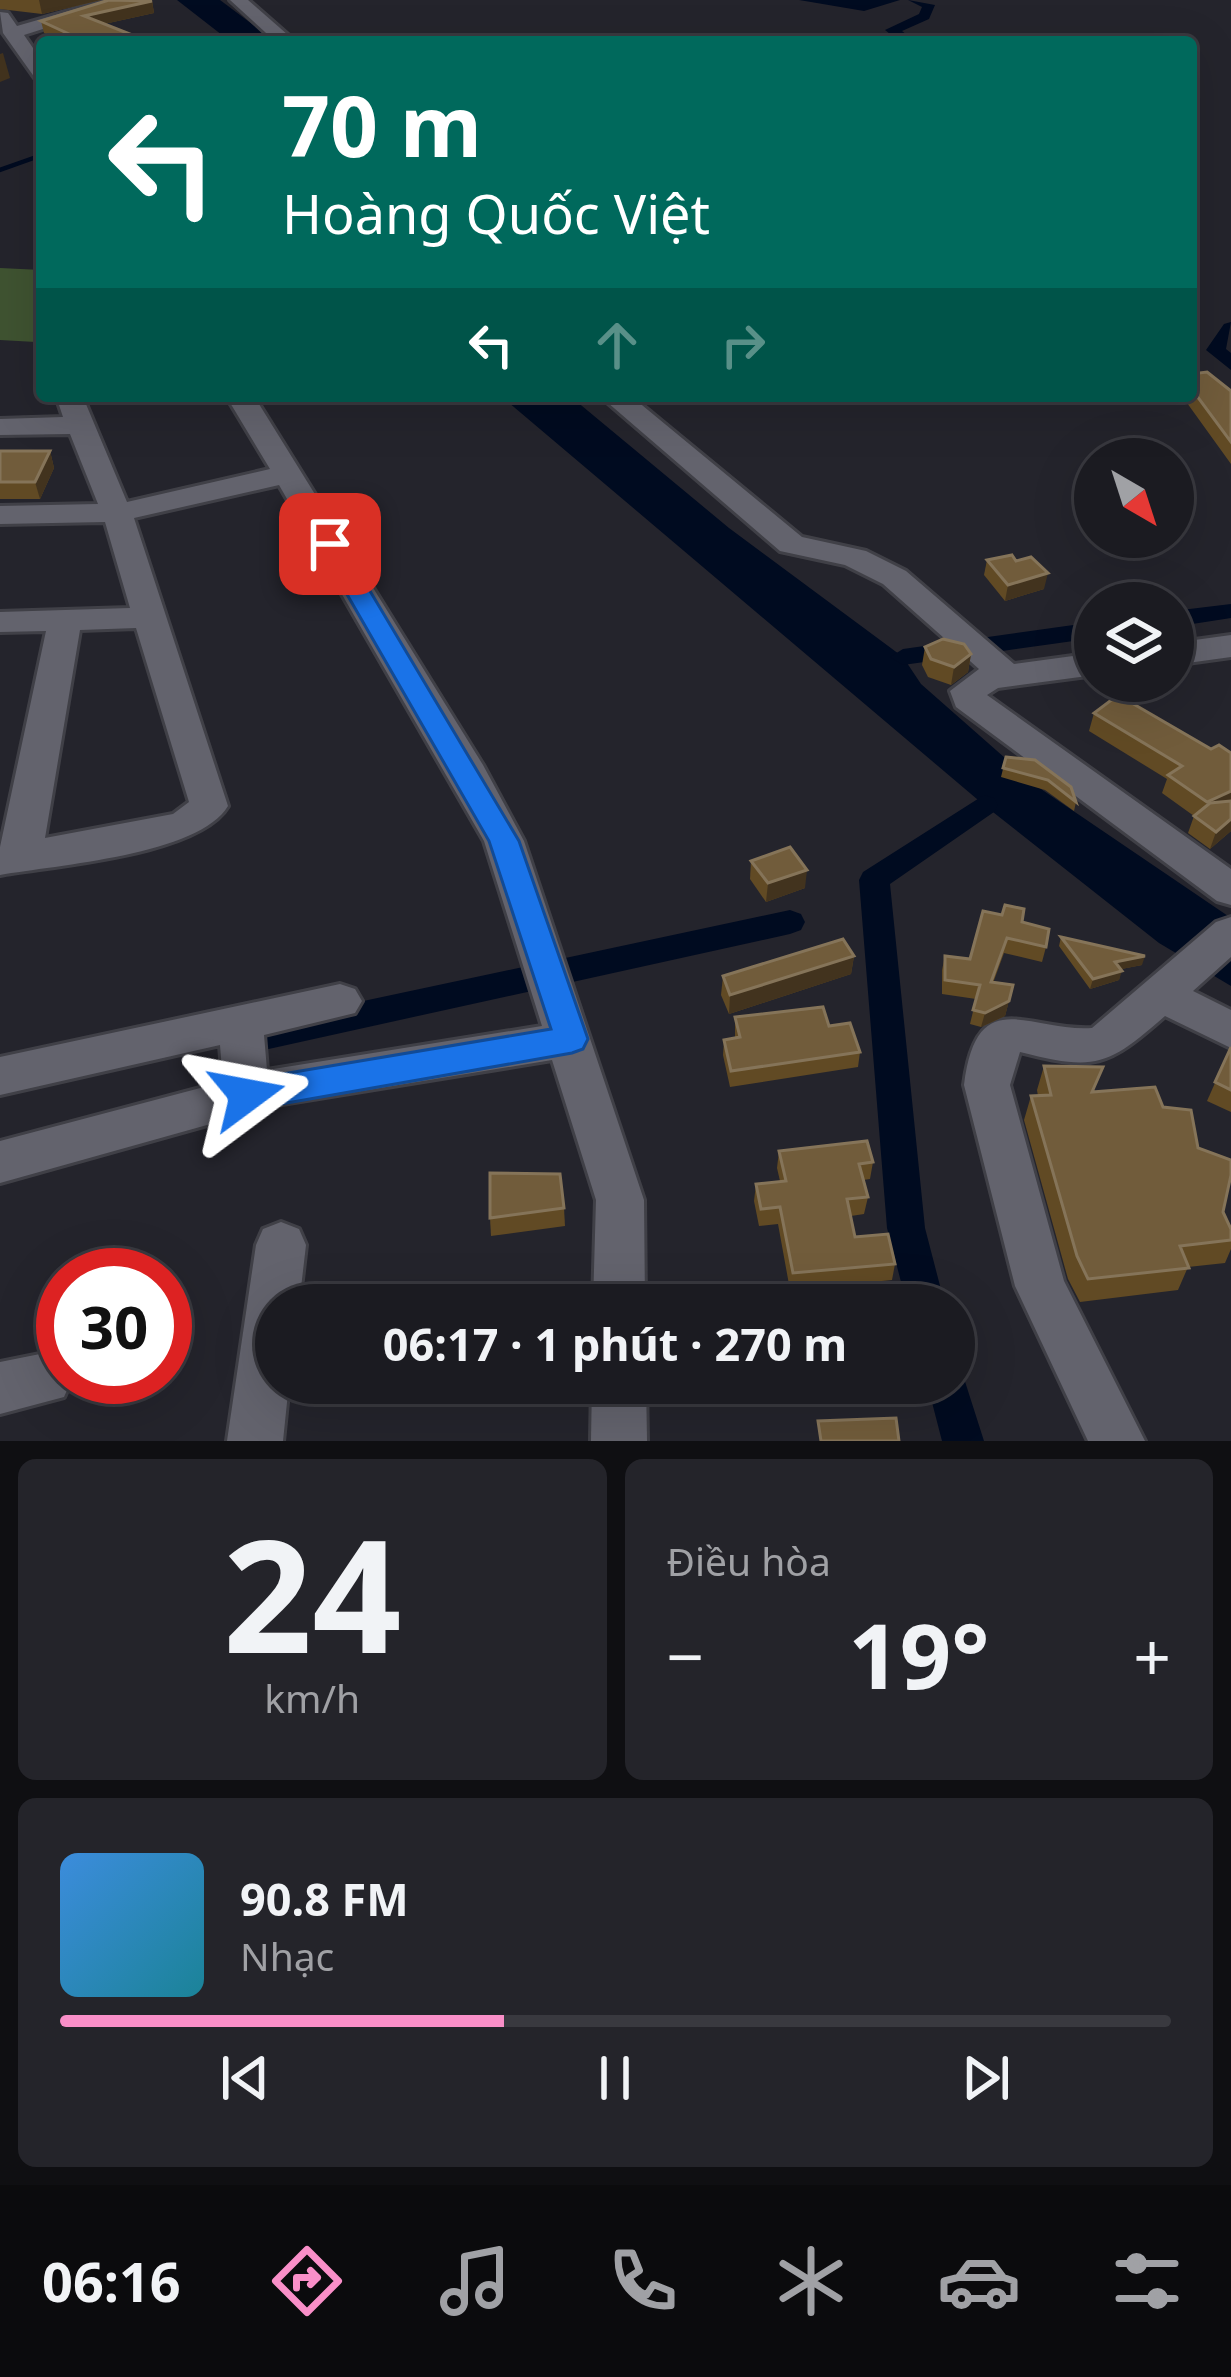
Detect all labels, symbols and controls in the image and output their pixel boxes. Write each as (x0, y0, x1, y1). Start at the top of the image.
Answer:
text: 70 m (282, 67, 482, 182)
icon: left (84, 84, 240, 240)
text: Hoàng Quốc Việt (282, 176, 710, 250)
icon: left (458, 312, 524, 378)
icon: ahead (584, 312, 650, 378)
icon: right (710, 312, 776, 378)
north arrow (1074, 438, 1194, 558)
map controls (1074, 438, 1194, 702)
pin (279, 493, 381, 595)
icon: arrive (297, 511, 363, 577)
button: layers (1074, 582, 1194, 702)
position arrow (184, 1032, 310, 1158)
speed limit sign: 30 (36, 1248, 192, 1404)
text: 06:17 · 1 phút · 270 m (383, 1313, 847, 1374)
text: 24 (223, 1486, 401, 1699)
text: Điều hòa (667, 1534, 831, 1587)
text: 19° (848, 1593, 989, 1715)
text: − (667, 1610, 704, 1700)
text: + (1133, 1610, 1171, 1700)
text: km/h (264, 1671, 360, 1724)
text: 90.8 FM (240, 1868, 409, 1929)
text: Nhạc (240, 1929, 334, 1982)
icon: previous (212, 2045, 278, 2111)
icon: pause (582, 2045, 648, 2111)
icon: next (953, 2045, 1019, 2111)
icon: directions (265, 2239, 349, 2323)
icon: music (433, 2239, 517, 2323)
icon: phone (601, 2239, 685, 2323)
icon: climate (769, 2239, 853, 2323)
icon: car (937, 2239, 1021, 2323)
icon: filters (1105, 2239, 1189, 2323)
text: 06:16 (42, 2244, 181, 2318)

